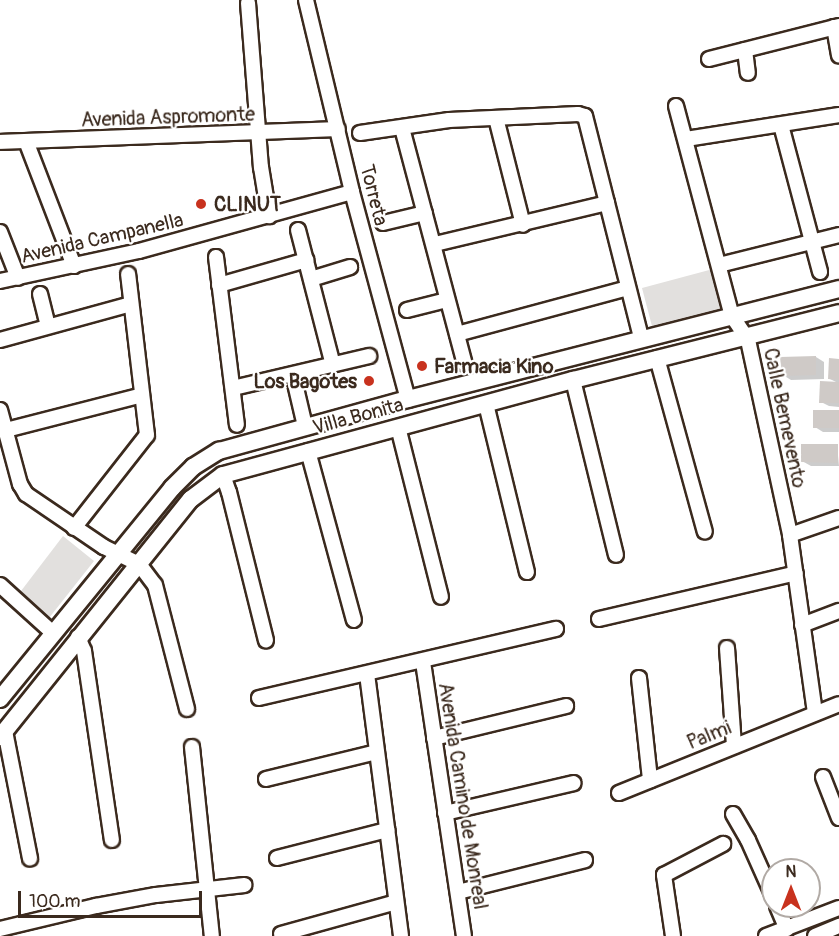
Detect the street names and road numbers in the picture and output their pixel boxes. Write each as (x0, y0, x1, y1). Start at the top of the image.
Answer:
street label: Avenida Aspromonte (81, 102, 255, 132)
street label: Torreta (355, 162, 393, 228)
street label: Avenida Campanella (18, 208, 186, 268)
street label: Calle Bemevento (758, 346, 812, 490)
street label: Villa Bonita (310, 392, 406, 440)
street label: Avenida Camino de Monreal (433, 681, 493, 911)
street label: Palmi (683, 715, 735, 755)

